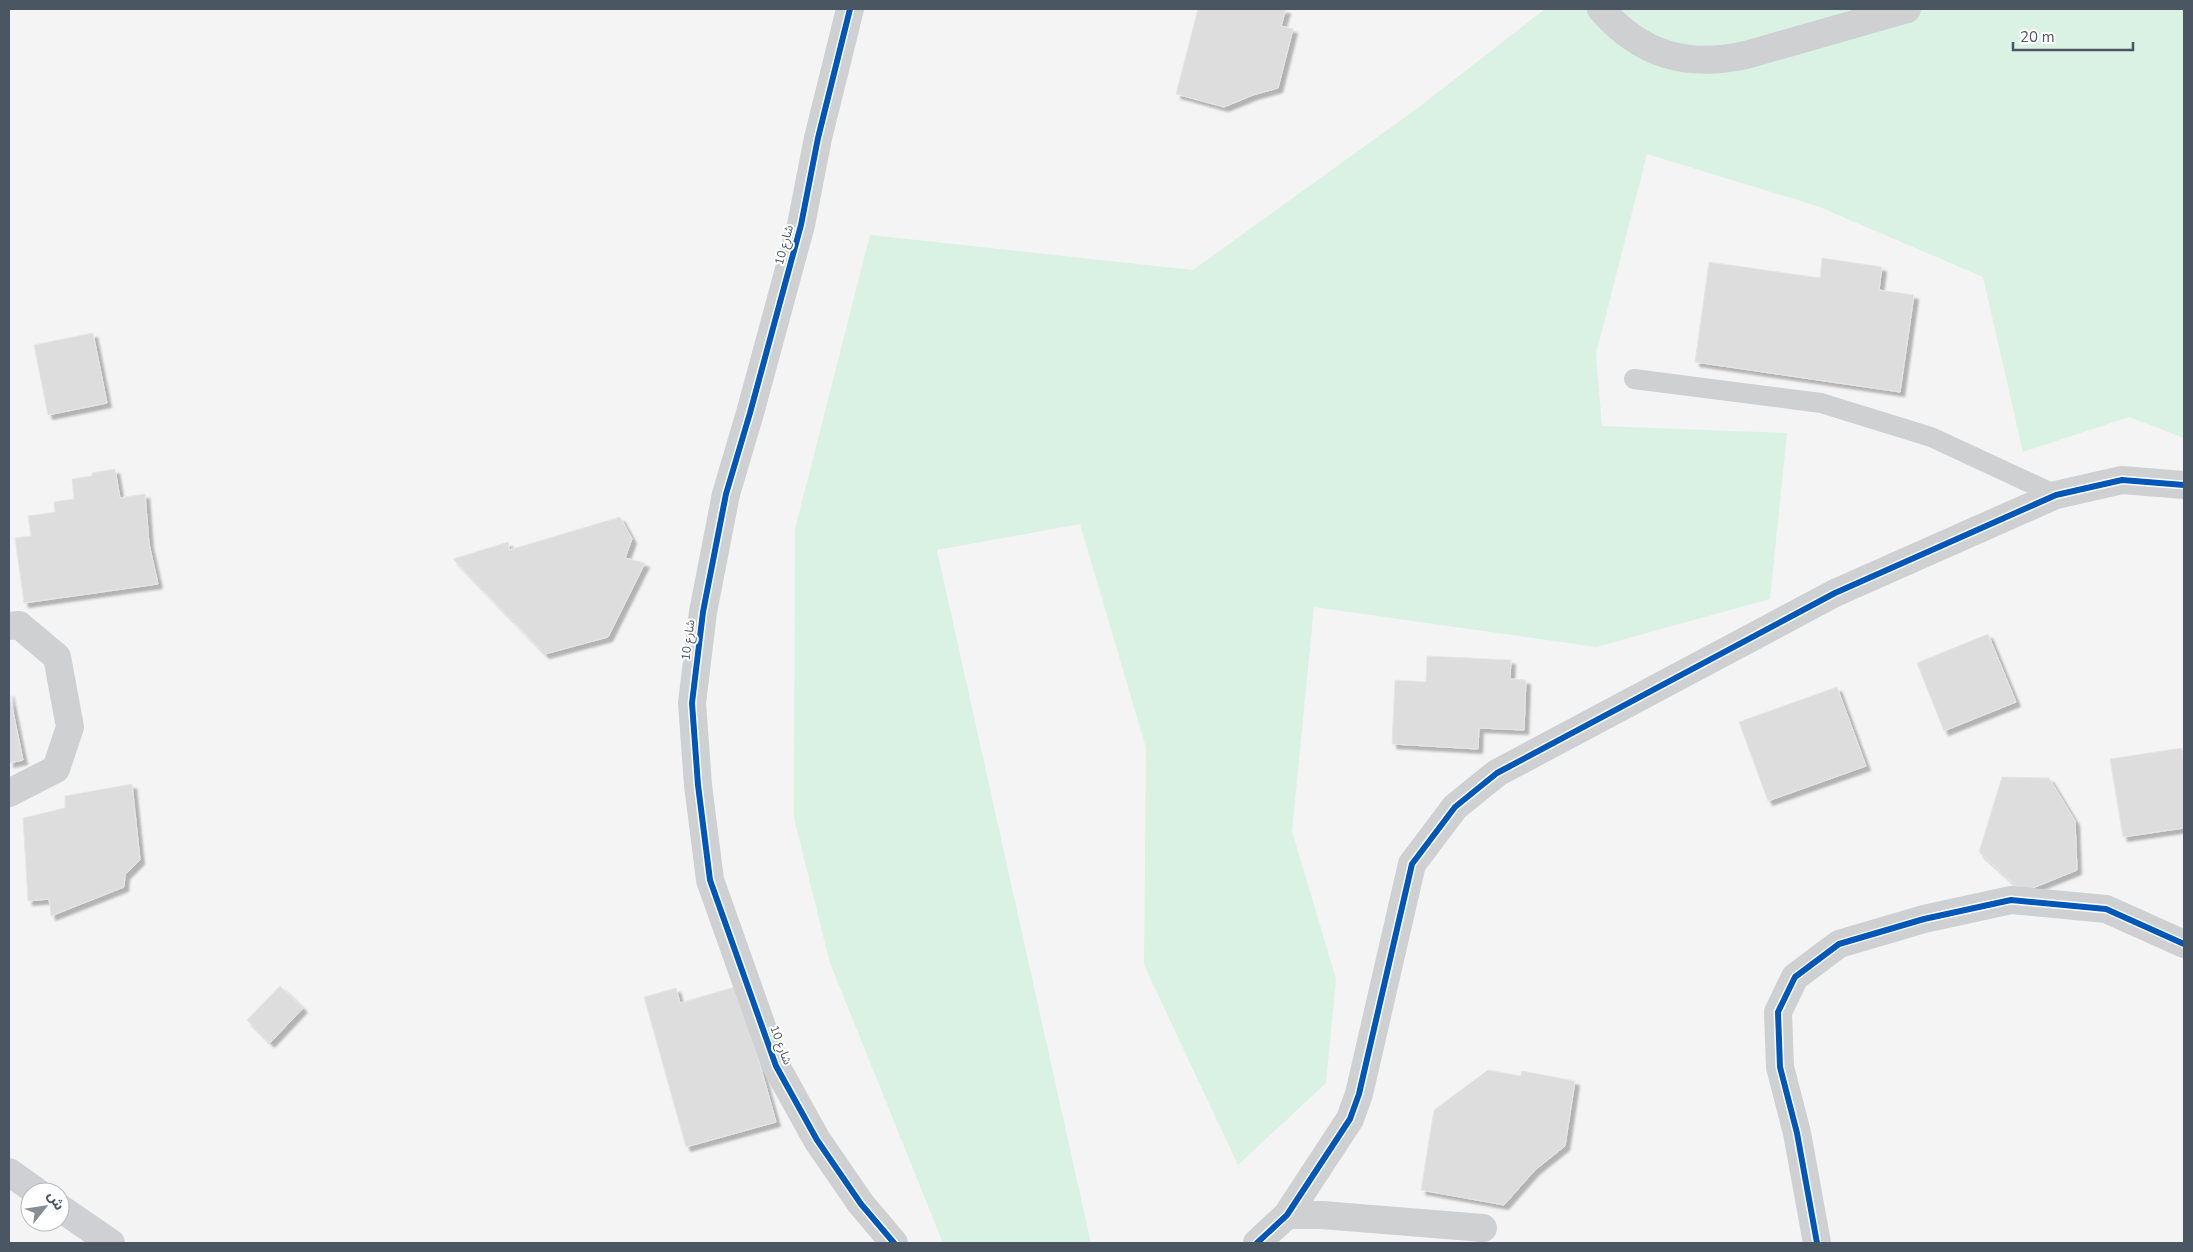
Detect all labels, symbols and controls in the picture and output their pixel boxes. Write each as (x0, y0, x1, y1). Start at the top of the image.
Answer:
scale bar (2013, 20, 2133, 52)
text: 20 m (2020, 27, 2055, 47)
street label: شارع 10 (771, 223, 798, 267)
street label: شارع 10 (678, 619, 699, 661)
street label: شارع 10 (765, 1023, 796, 1067)
north arrow (20, 1182, 70, 1232)
text: ش (43, 1188, 69, 1214)

